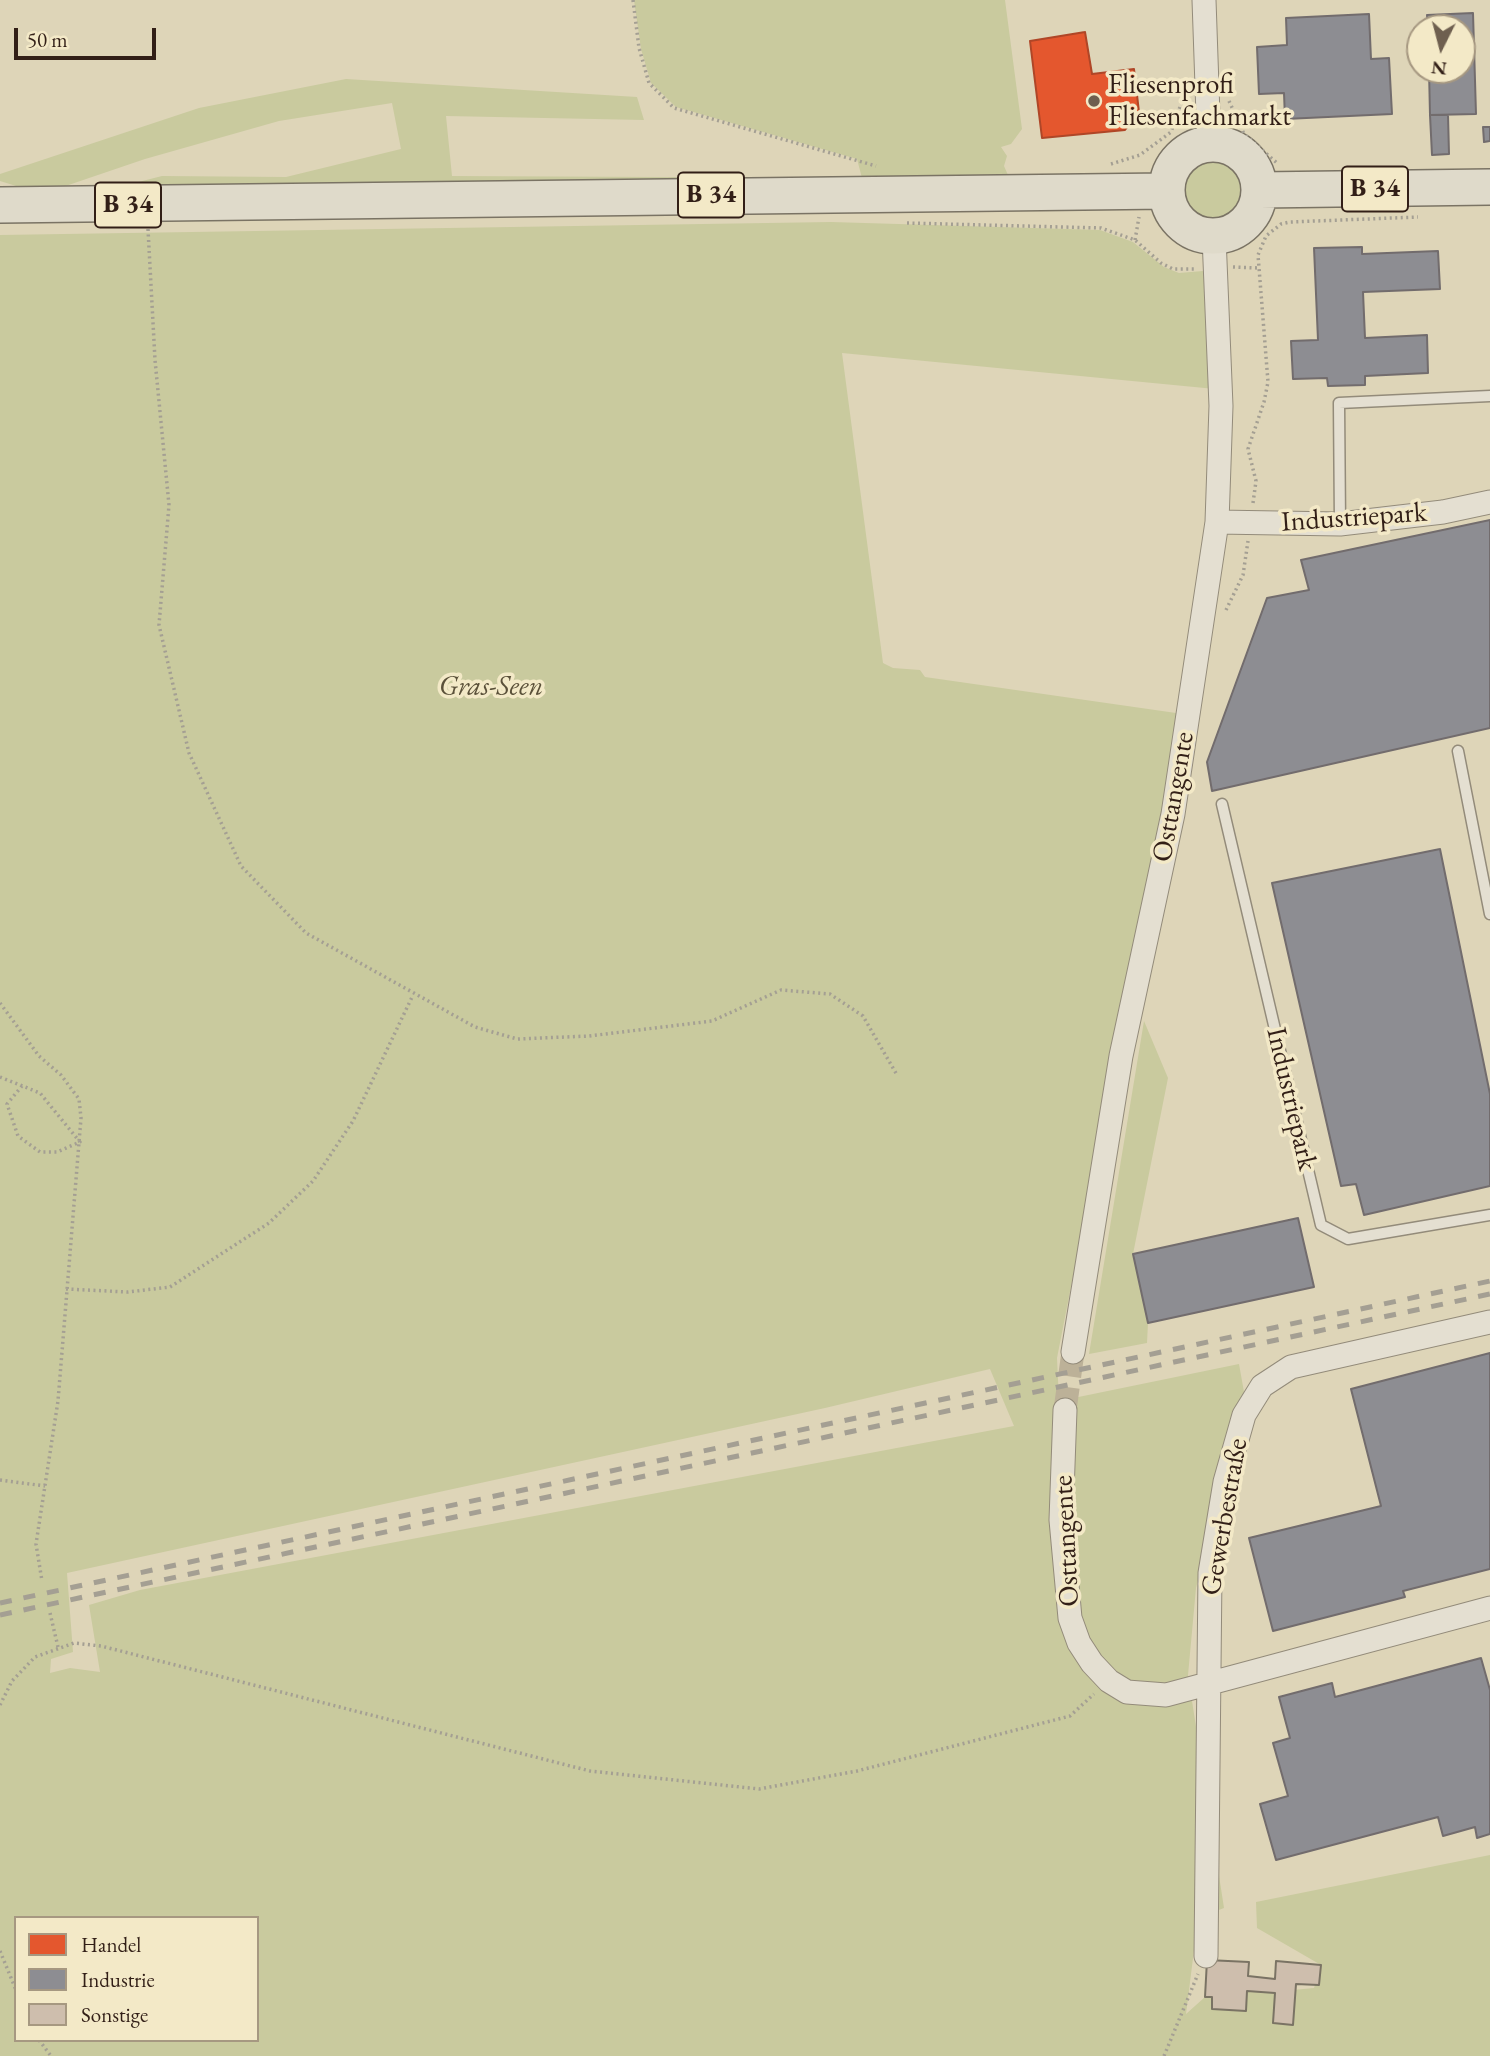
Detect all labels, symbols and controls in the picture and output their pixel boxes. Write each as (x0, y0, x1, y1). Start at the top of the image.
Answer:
scale bar (18, 14, 159, 58)
north arrow (1406, 14, 1476, 84)
text: 50 m (27, 26, 68, 53)
text: N (1430, 55, 1448, 82)
place label: Fliesenprofi Fliesenfachmarkt (1108, 68, 1291, 134)
marker: Fliesenprofi Fliesenfachmarkt (1086, 93, 1102, 109)
road number: B 34 (1342, 166, 1408, 212)
road number: B 34 (678, 172, 744, 218)
road number: B 34 (95, 182, 161, 228)
street label: Industriepark (1280, 496, 1428, 540)
park label: Gras-Seen (439, 670, 543, 704)
street label: Osttangente (1146, 729, 1202, 865)
street label: Industriepark (1258, 1024, 1324, 1174)
street label: Gewerbestraße (1195, 1436, 1255, 1598)
street label: Osttangente (1047, 1474, 1087, 1608)
legend (14, 1916, 259, 2042)
text: Handel (81, 1931, 141, 1958)
text: Industrie (81, 1966, 155, 1993)
text: Sonstige (81, 2001, 148, 2028)

